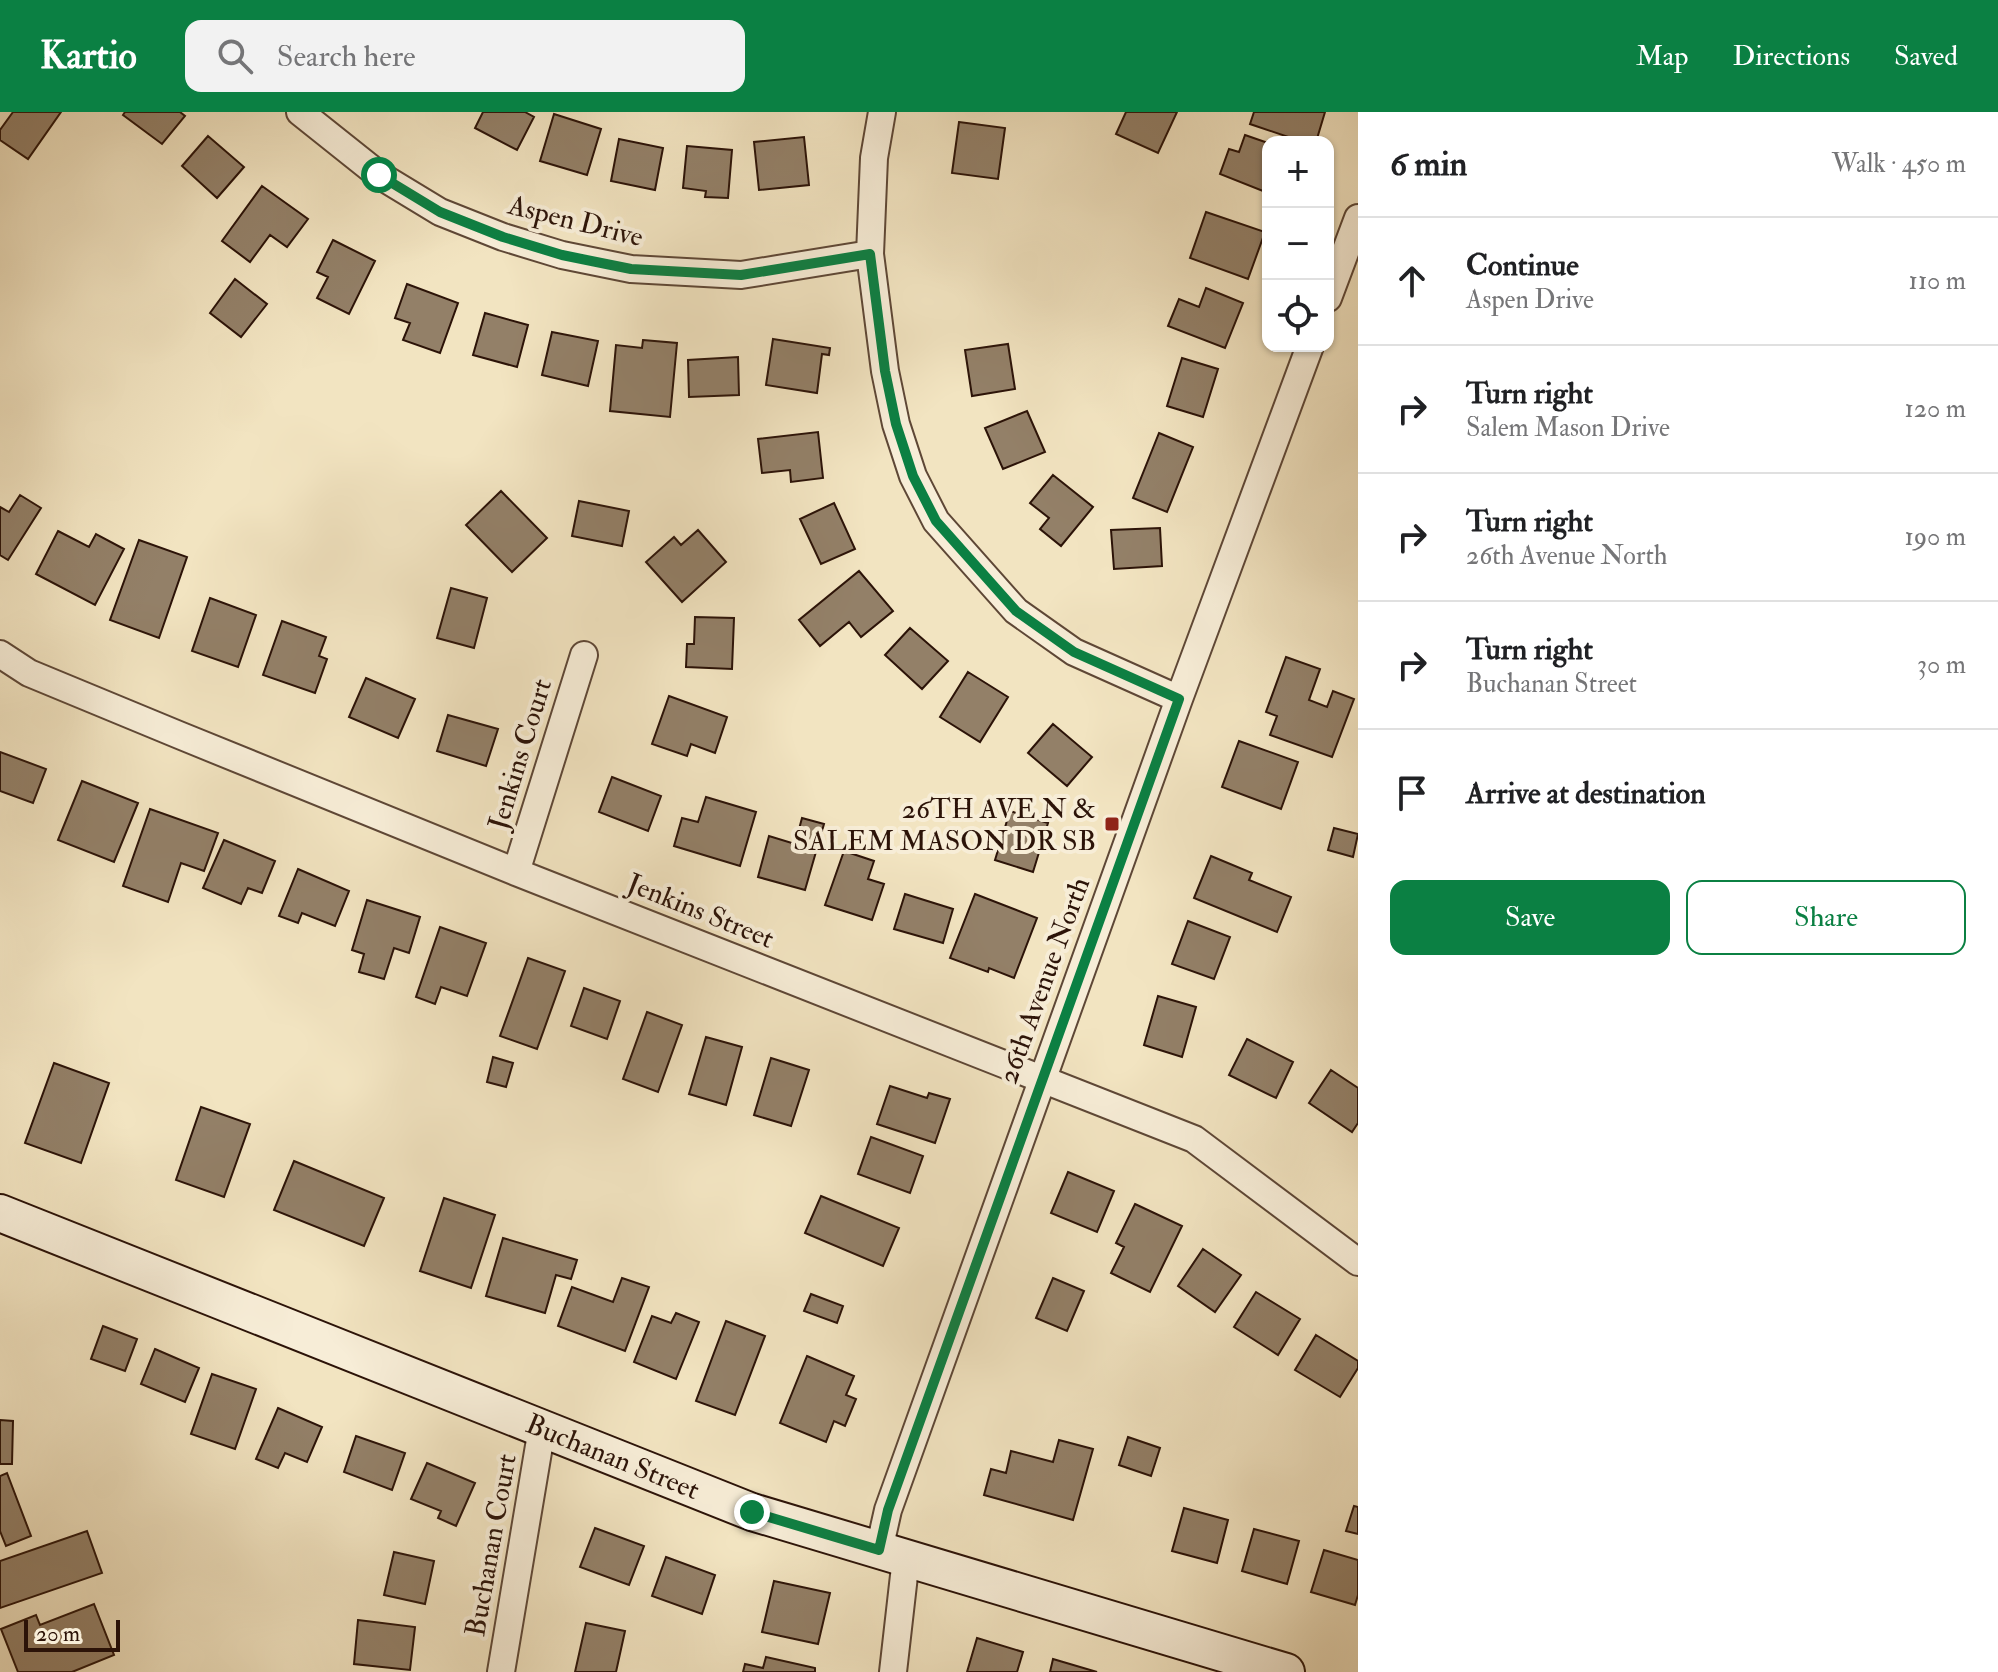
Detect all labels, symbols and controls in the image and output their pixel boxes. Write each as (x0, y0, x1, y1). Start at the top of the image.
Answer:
search box (185, 20, 745, 92)
text: Kartio (40, 32, 137, 80)
icon: search (213, 34, 257, 78)
text: Search here (277, 38, 416, 75)
text: Map (1636, 39, 1689, 74)
text: Directions (1733, 39, 1850, 74)
text: Saved (1894, 39, 1958, 74)
map controls (1262, 136, 1334, 352)
button: + (1262, 136, 1334, 208)
text: 6 min (1390, 143, 1467, 186)
text: Walk · 450 m (1832, 148, 1966, 180)
route start (361, 157, 397, 193)
street label: Aspen Drive (504, 188, 647, 255)
button: − (1262, 208, 1334, 280)
text: Continue (1466, 247, 1579, 284)
icon: ahead (1390, 259, 1434, 303)
text: 110 m (1909, 265, 1966, 297)
button: locate (1262, 280, 1334, 352)
text: Aspen Drive (1466, 284, 1594, 316)
text: Turn right (1466, 375, 1593, 412)
icon: right (1390, 387, 1434, 431)
text: 120 m (1905, 393, 1966, 425)
text: Salem Mason Drive (1466, 412, 1670, 444)
text: Turn right (1466, 503, 1593, 540)
icon: right (1390, 515, 1434, 559)
text: 190 m (1905, 521, 1966, 553)
text: 26th Avenue North (1466, 540, 1668, 572)
text: Turn right (1466, 631, 1593, 668)
icon: right (1390, 643, 1434, 687)
text: 30 m (1917, 649, 1966, 681)
text: Buchanan Street (1466, 668, 1637, 700)
street label: Jenkins Court (481, 675, 560, 835)
icon: arrive (1390, 771, 1434, 815)
text: Arrive at destination (1466, 775, 1706, 812)
place label: 26TH AVE N & SALEM MASON DR SB (793, 792, 1096, 859)
marker: 26TH AVE N & SALEM MASON DR SB (1103, 815, 1121, 833)
street label: Jenkins Street (621, 866, 779, 957)
street label: 26th Avenue North (991, 872, 1098, 1088)
button: Save (1390, 880, 1670, 955)
button: Share (1686, 880, 1966, 955)
street label: Buchanan Street (521, 1407, 704, 1508)
street label: Buchanan Court (458, 1451, 525, 1639)
route end (734, 1494, 770, 1530)
scale bar (24, 1616, 120, 1652)
text: 20 m (36, 1620, 80, 1648)

